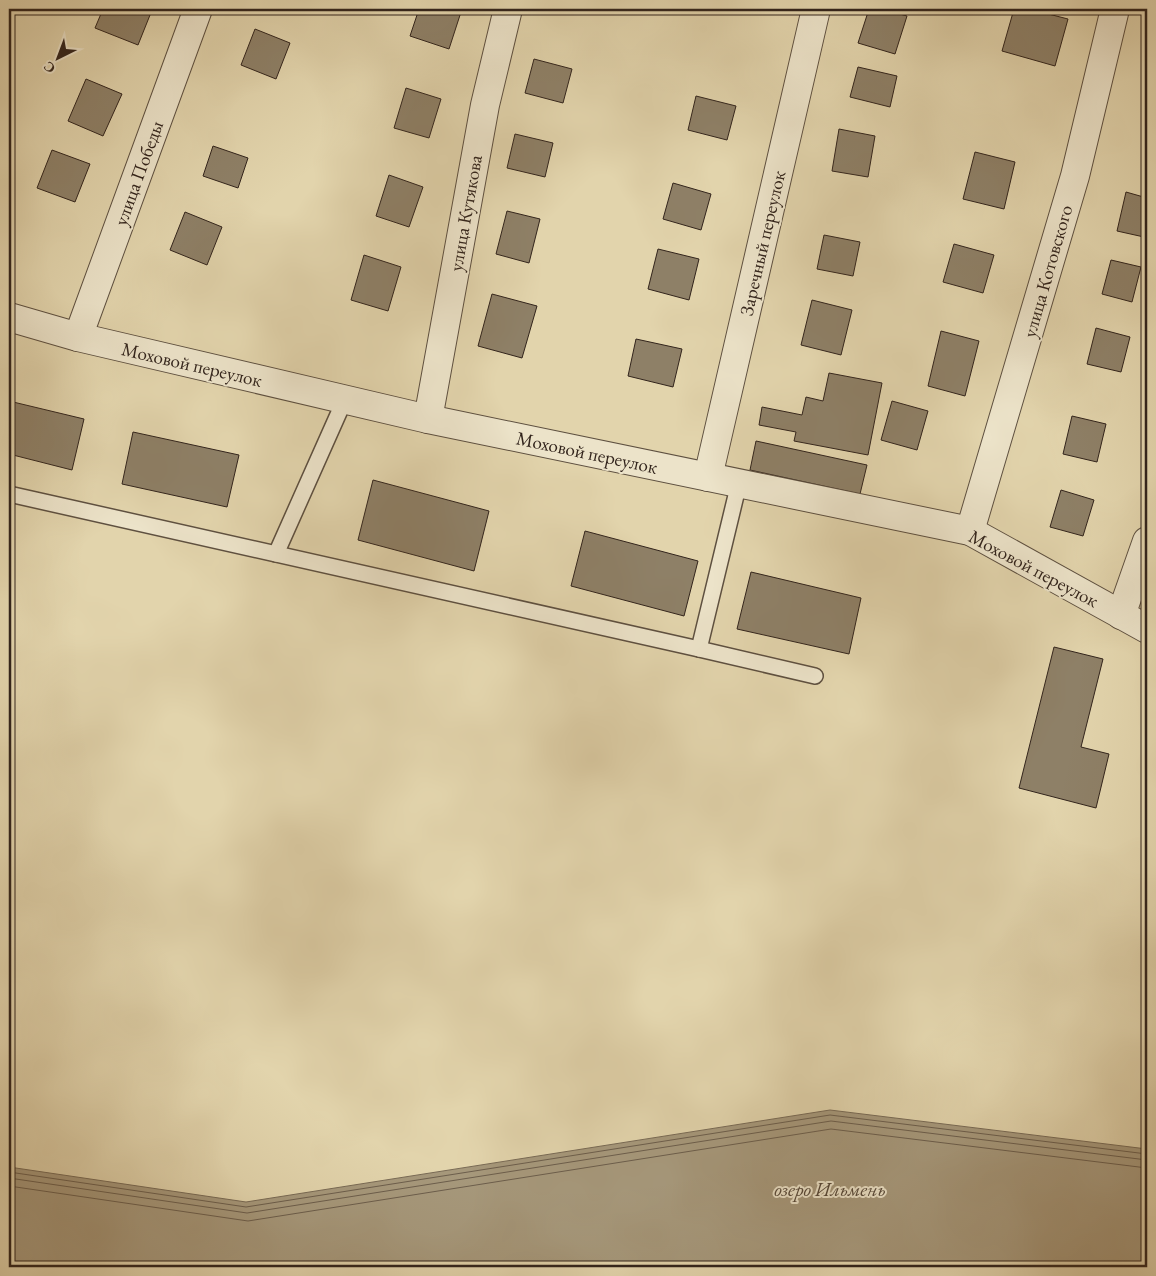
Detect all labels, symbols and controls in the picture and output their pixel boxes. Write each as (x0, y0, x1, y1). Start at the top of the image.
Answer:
north arrow (32, 32, 82, 82)
text: С (40, 58, 59, 78)
street label: улица Победы (108, 117, 169, 229)
street label: улица Кутякова (443, 152, 488, 273)
street label: Заречный переулок (734, 168, 791, 318)
street label: улица Котовского (1017, 202, 1078, 340)
street label: Моховой переулок (119, 336, 265, 393)
street label: Моховой переулок (514, 425, 660, 480)
street label: Моховой переулок (965, 524, 1103, 613)
water label: озеро Ильмень (774, 1176, 886, 1202)

